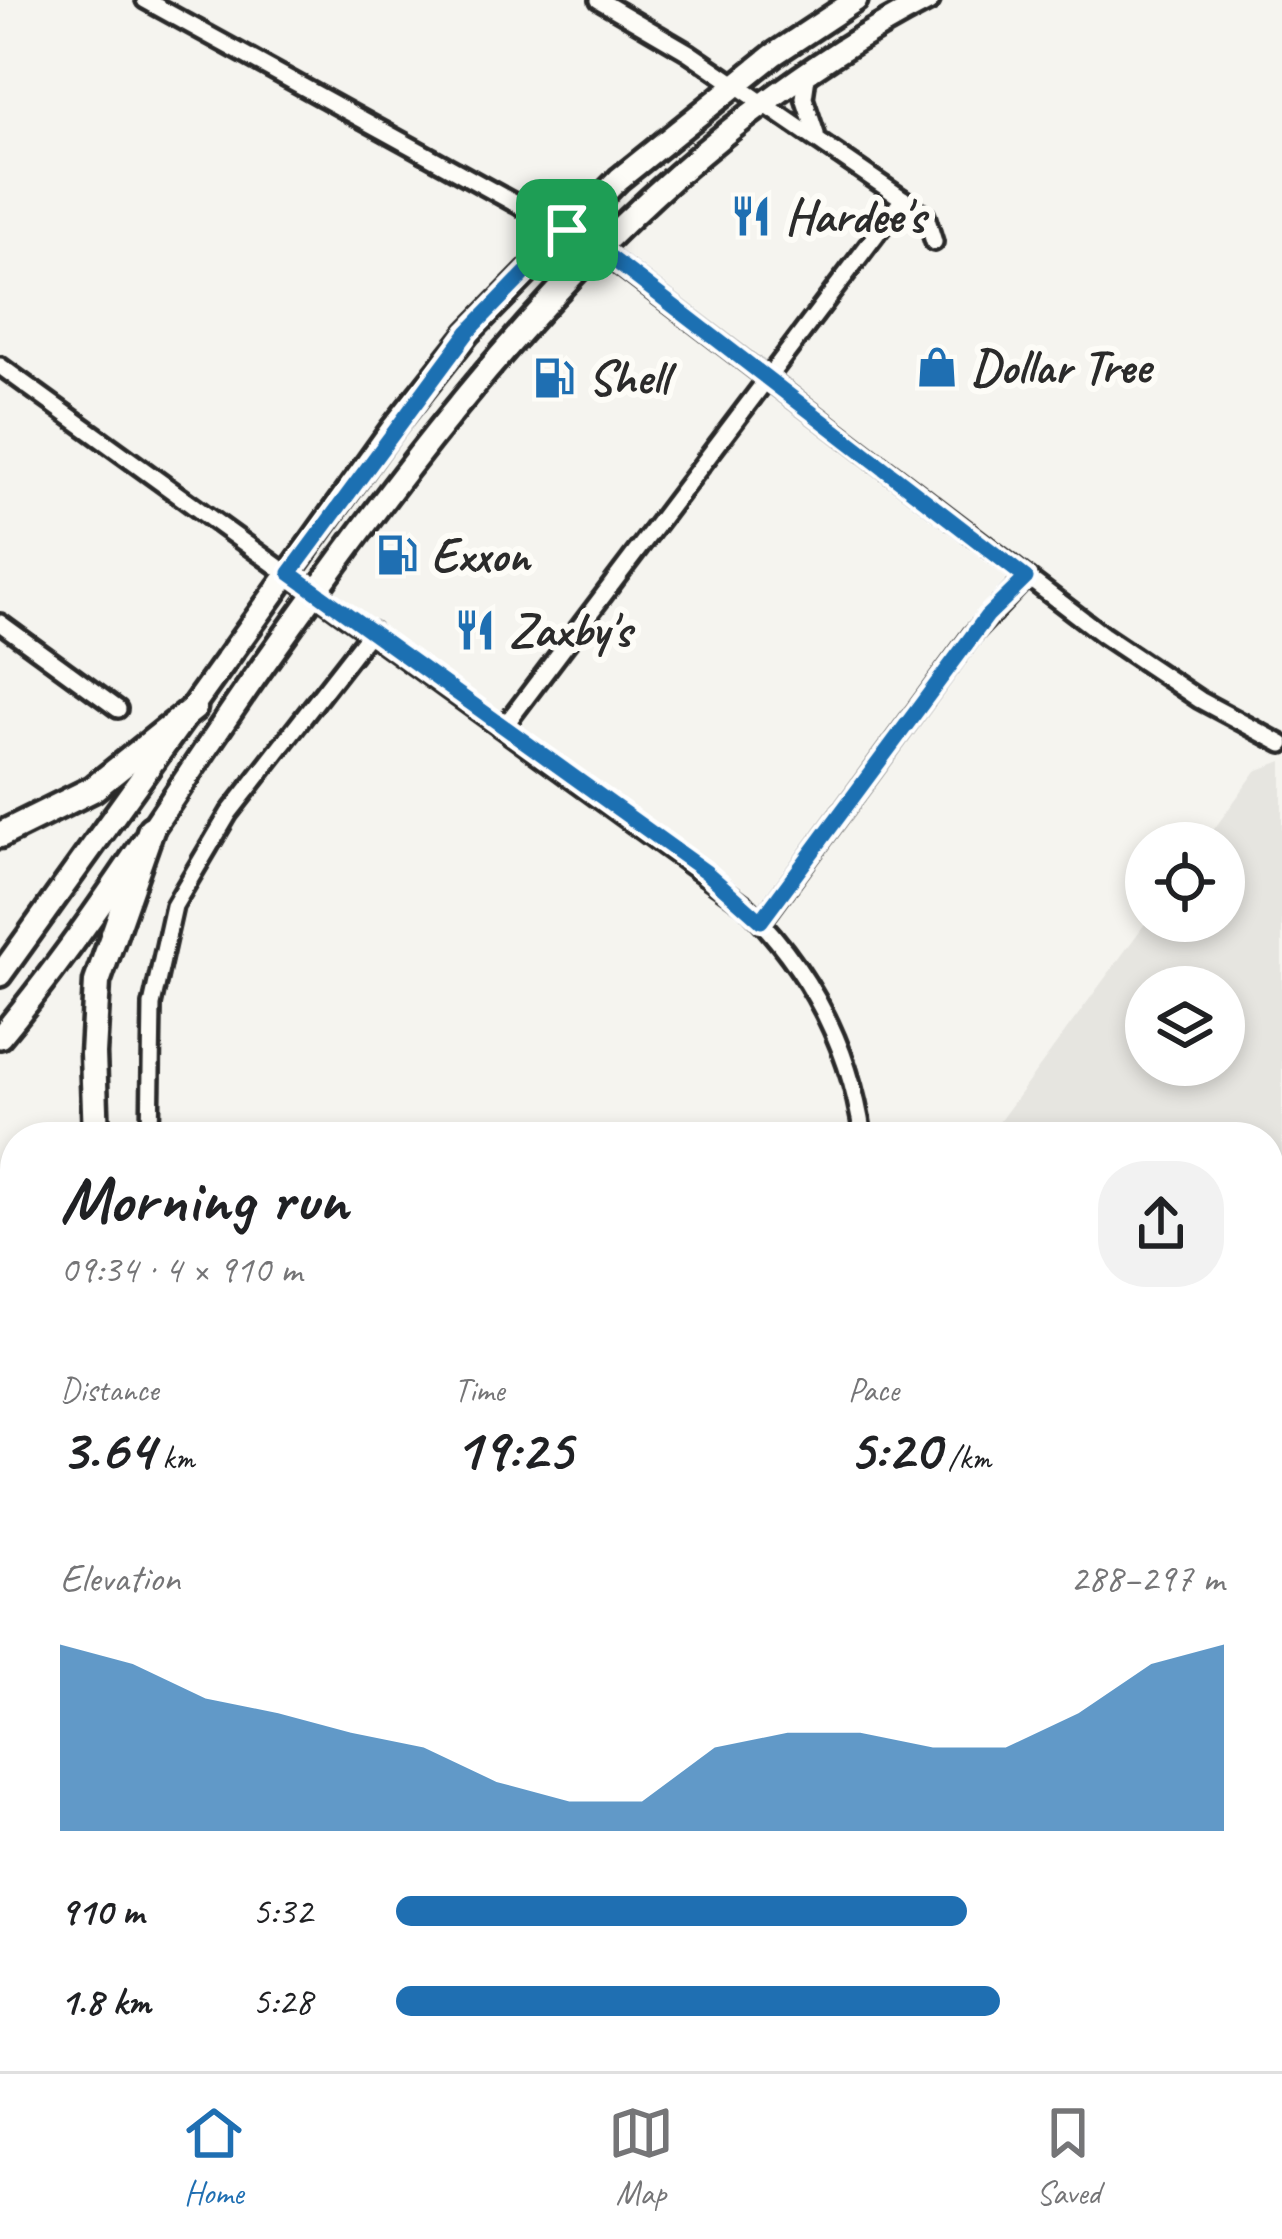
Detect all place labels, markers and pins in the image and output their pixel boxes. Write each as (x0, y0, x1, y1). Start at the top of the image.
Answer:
pin (516, 179, 618, 281)
place label: Hardee's (785, 186, 929, 246)
restaurant icon: Hardee's (728, 193, 774, 239)
place label: Dollar Tree (971, 337, 1154, 397)
shop icon: Dollar Tree (914, 344, 960, 390)
place label: Shell (588, 348, 677, 408)
fuel station icon: Shell (531, 355, 577, 401)
place label: Exxon (431, 525, 532, 585)
fuel station icon: Exxon (374, 532, 420, 578)
place label: Zaxby's (509, 600, 635, 660)
restaurant icon: Zaxby's (452, 607, 498, 653)

